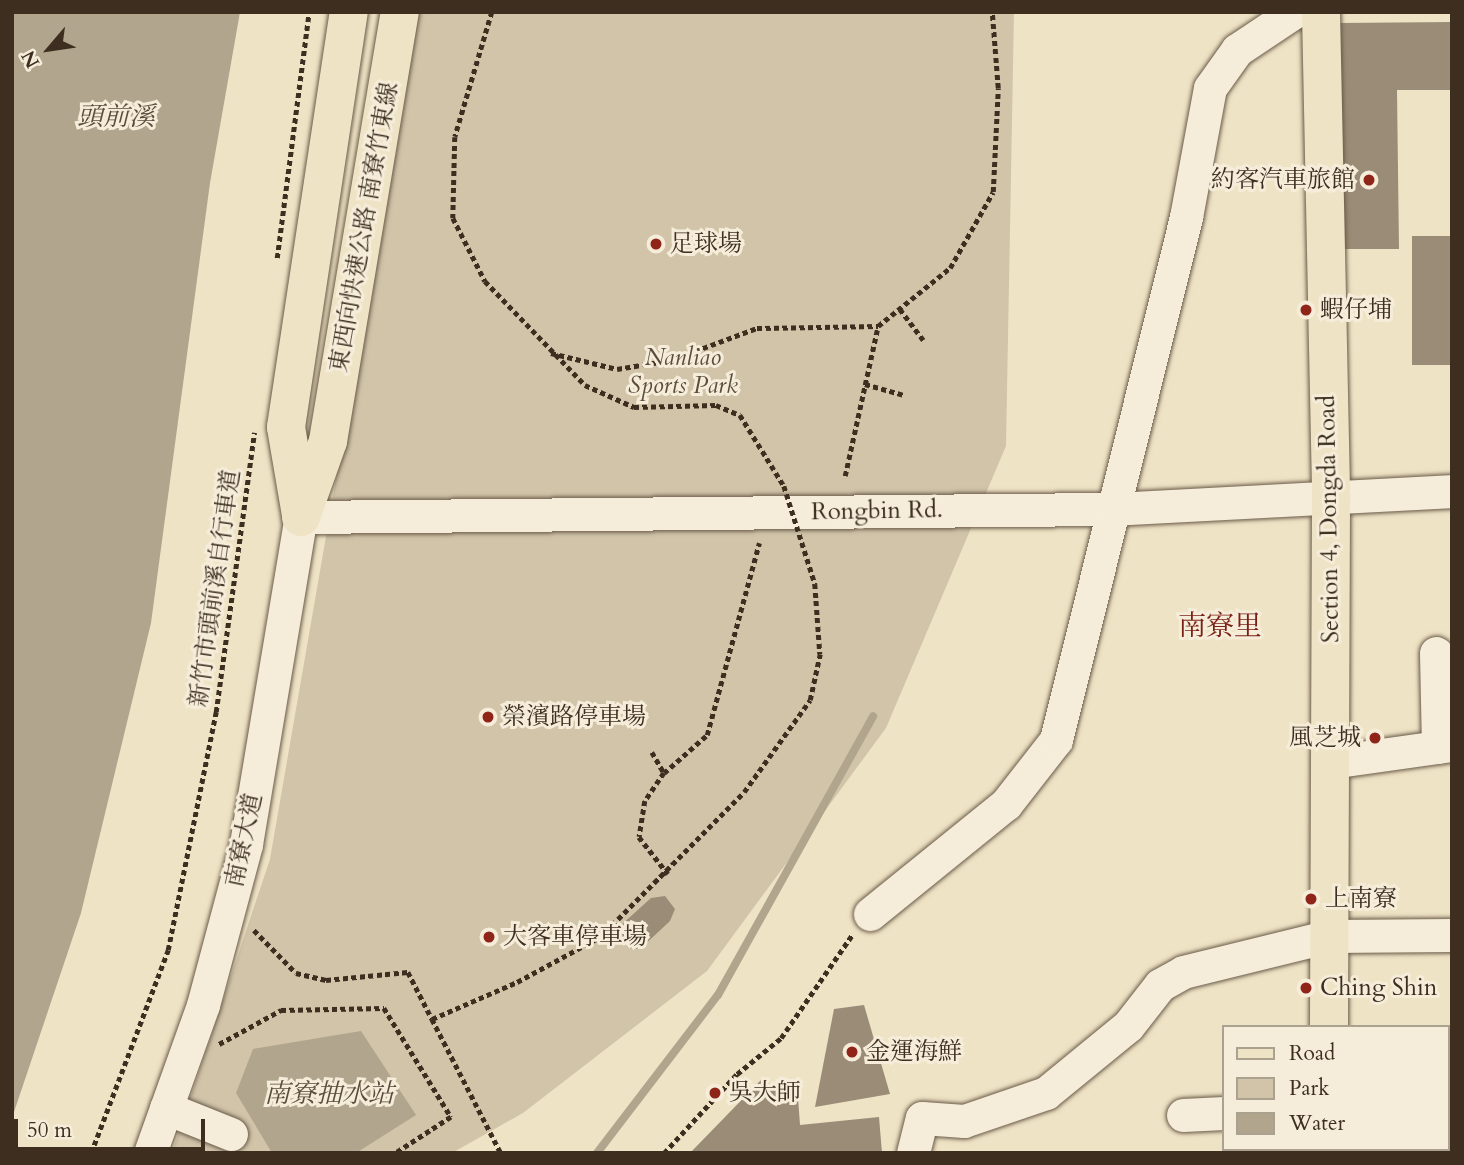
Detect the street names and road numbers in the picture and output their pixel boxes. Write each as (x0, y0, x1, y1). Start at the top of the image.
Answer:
street label: 東西向快速公路 南寮竹東線 (324, 80, 404, 374)
street label: Section 4, Dongda Road (1312, 395, 1346, 643)
street label: 新竹市頭前溪自行車道 (184, 467, 246, 709)
street label: Rongbin Rd. (811, 495, 943, 527)
street label: 南寮大道 (220, 790, 268, 890)

